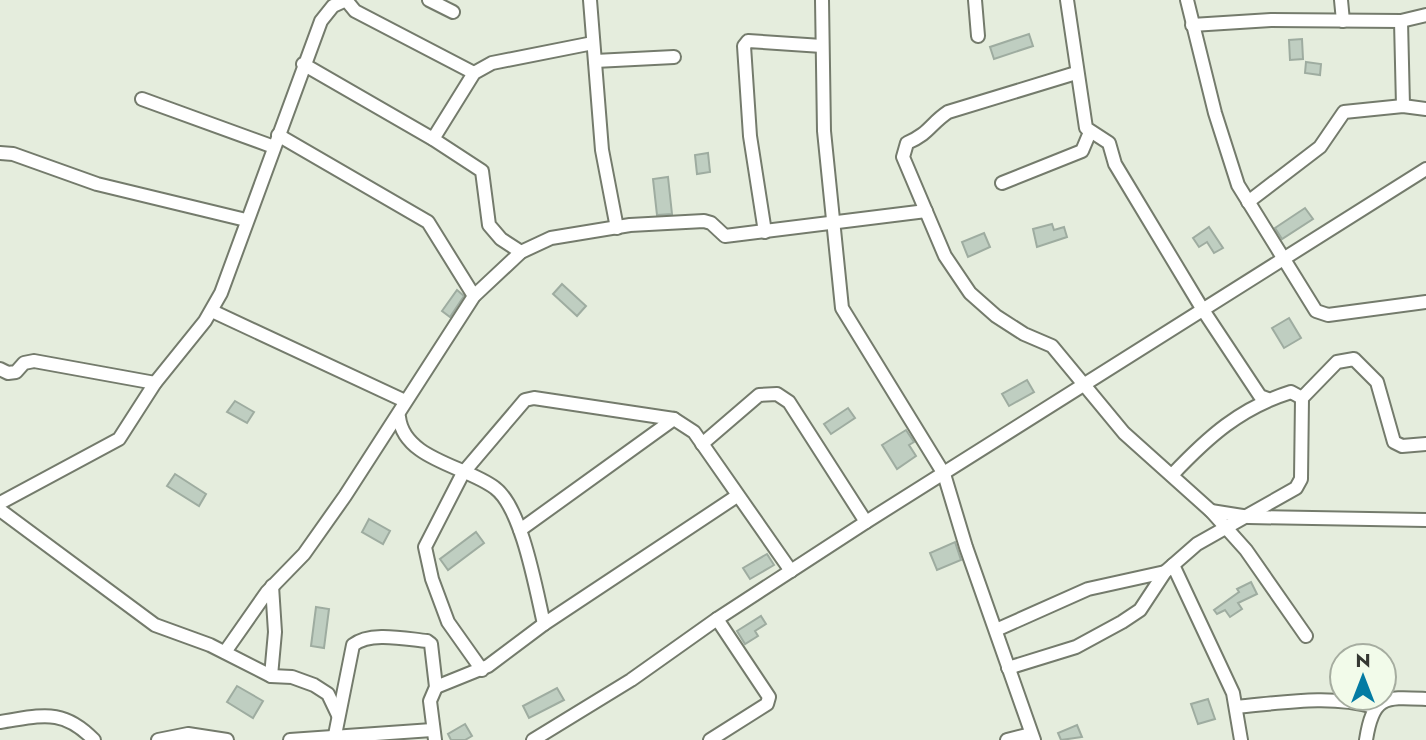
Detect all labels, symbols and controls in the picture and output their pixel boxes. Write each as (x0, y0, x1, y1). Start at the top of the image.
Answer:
north arrow (1328, 642, 1398, 712)
text: N (1355, 647, 1371, 674)

